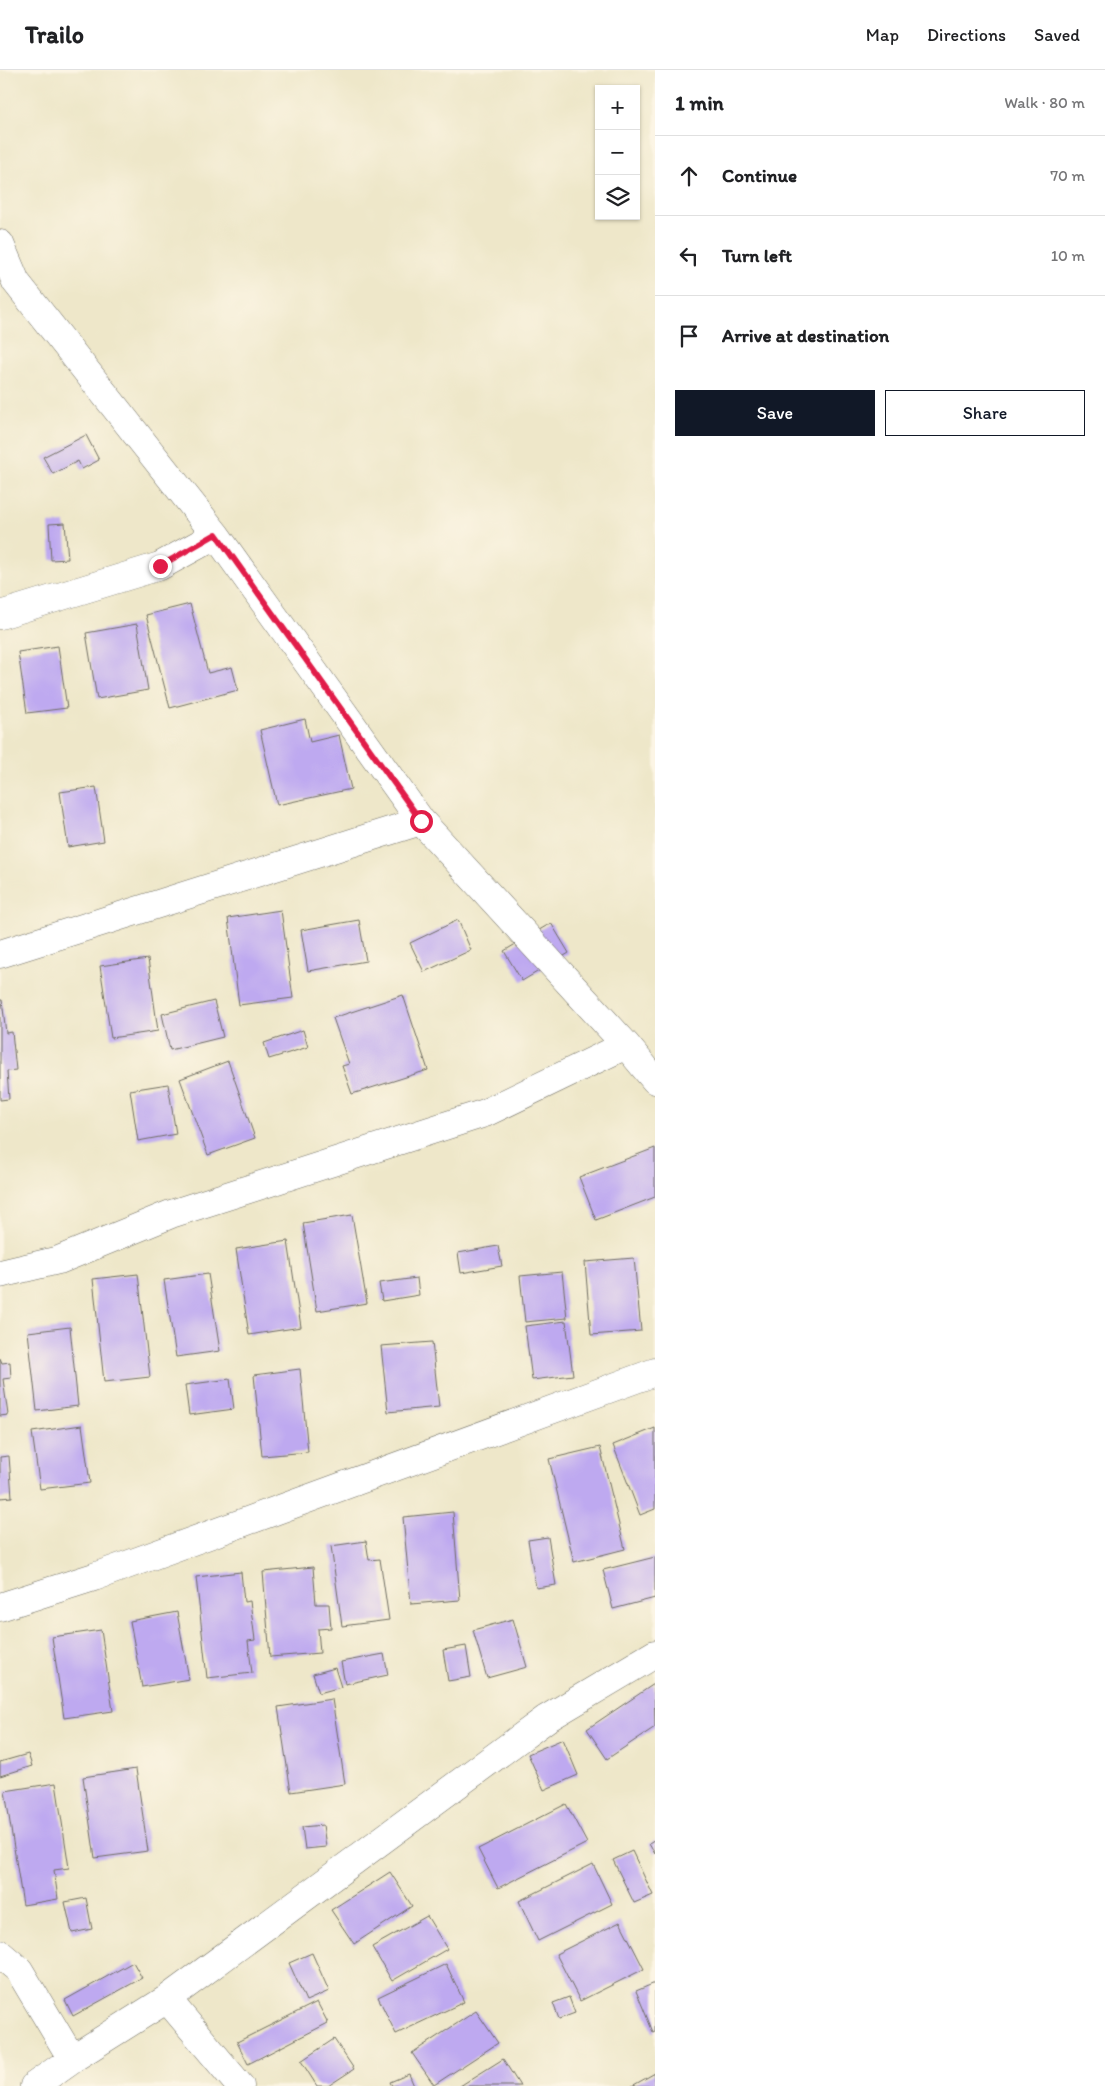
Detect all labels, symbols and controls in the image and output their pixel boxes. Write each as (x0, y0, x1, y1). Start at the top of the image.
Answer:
text: Trailo (25, 20, 84, 49)
text: Map (866, 24, 899, 46)
text: Directions (927, 24, 1006, 46)
text: Saved (1034, 24, 1080, 46)
map controls (595, 85, 640, 220)
button: + (595, 85, 640, 130)
text: 1 min (675, 90, 724, 115)
text: Walk · 80 m (1004, 93, 1085, 112)
button: − (595, 130, 640, 175)
icon: ahead (675, 162, 703, 190)
text: Continue (722, 164, 797, 187)
text: 70 m (1050, 166, 1085, 185)
button: layers (595, 175, 640, 220)
icon: left (675, 242, 703, 270)
text: Turn left (722, 244, 792, 267)
text: 10 m (1051, 246, 1085, 265)
icon: arrive (675, 322, 703, 350)
text: Arrive at destination (722, 324, 889, 347)
button: Save (675, 390, 875, 436)
button: Share (885, 390, 1085, 436)
route end (149, 555, 172, 578)
route start (410, 810, 433, 833)

